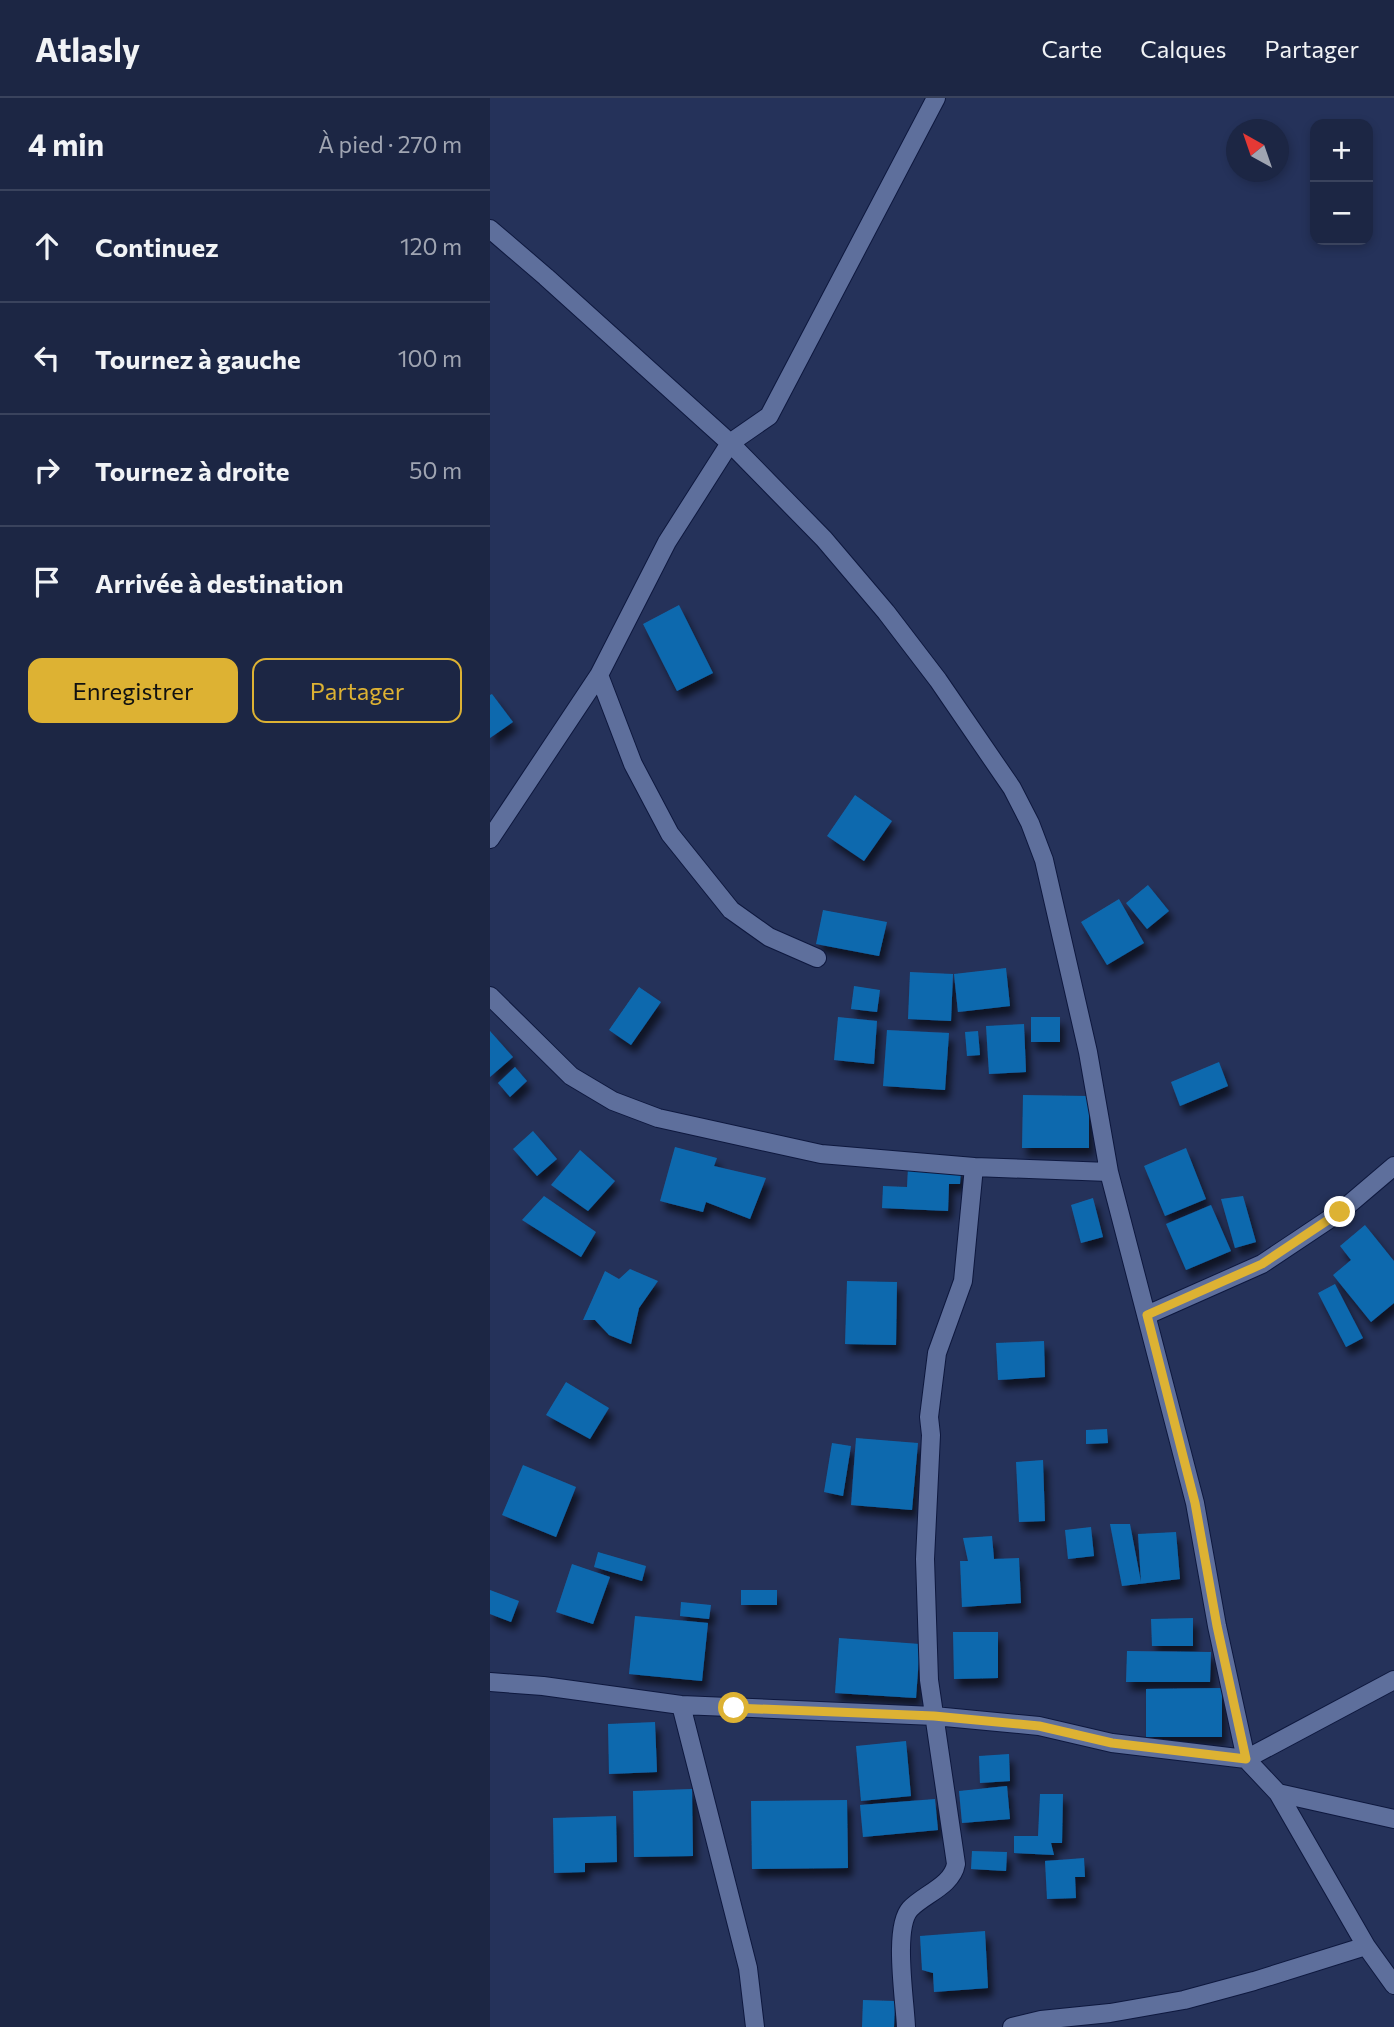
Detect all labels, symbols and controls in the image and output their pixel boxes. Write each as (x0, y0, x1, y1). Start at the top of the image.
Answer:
text: Atlasly (35, 28, 140, 69)
text: Carte (1041, 34, 1102, 63)
text: Calques (1140, 34, 1226, 63)
text: Partager (1264, 34, 1359, 63)
north arrow (1226, 119, 1289, 182)
map controls (1310, 119, 1373, 245)
button: + (1310, 119, 1373, 182)
text: 4 min (28, 125, 104, 162)
text: À pied · 270 m (318, 130, 462, 158)
button: − (1310, 182, 1373, 245)
icon: ahead (28, 227, 66, 265)
text: Continuez (95, 231, 219, 262)
text: 120 m (400, 232, 462, 260)
icon: left (28, 339, 66, 377)
text: Tournez à gauche (95, 343, 301, 374)
text: 100 m (398, 344, 462, 372)
icon: right (28, 451, 66, 489)
text: Tournez à droite (95, 455, 290, 486)
text: 50 m (409, 456, 462, 484)
icon: arrive (28, 563, 66, 601)
text: Arrivée à destination (95, 567, 343, 598)
button: Enregistrer (28, 658, 238, 723)
button: Partager (252, 658, 462, 723)
route end (1324, 1196, 1355, 1227)
route start (718, 1692, 749, 1723)

